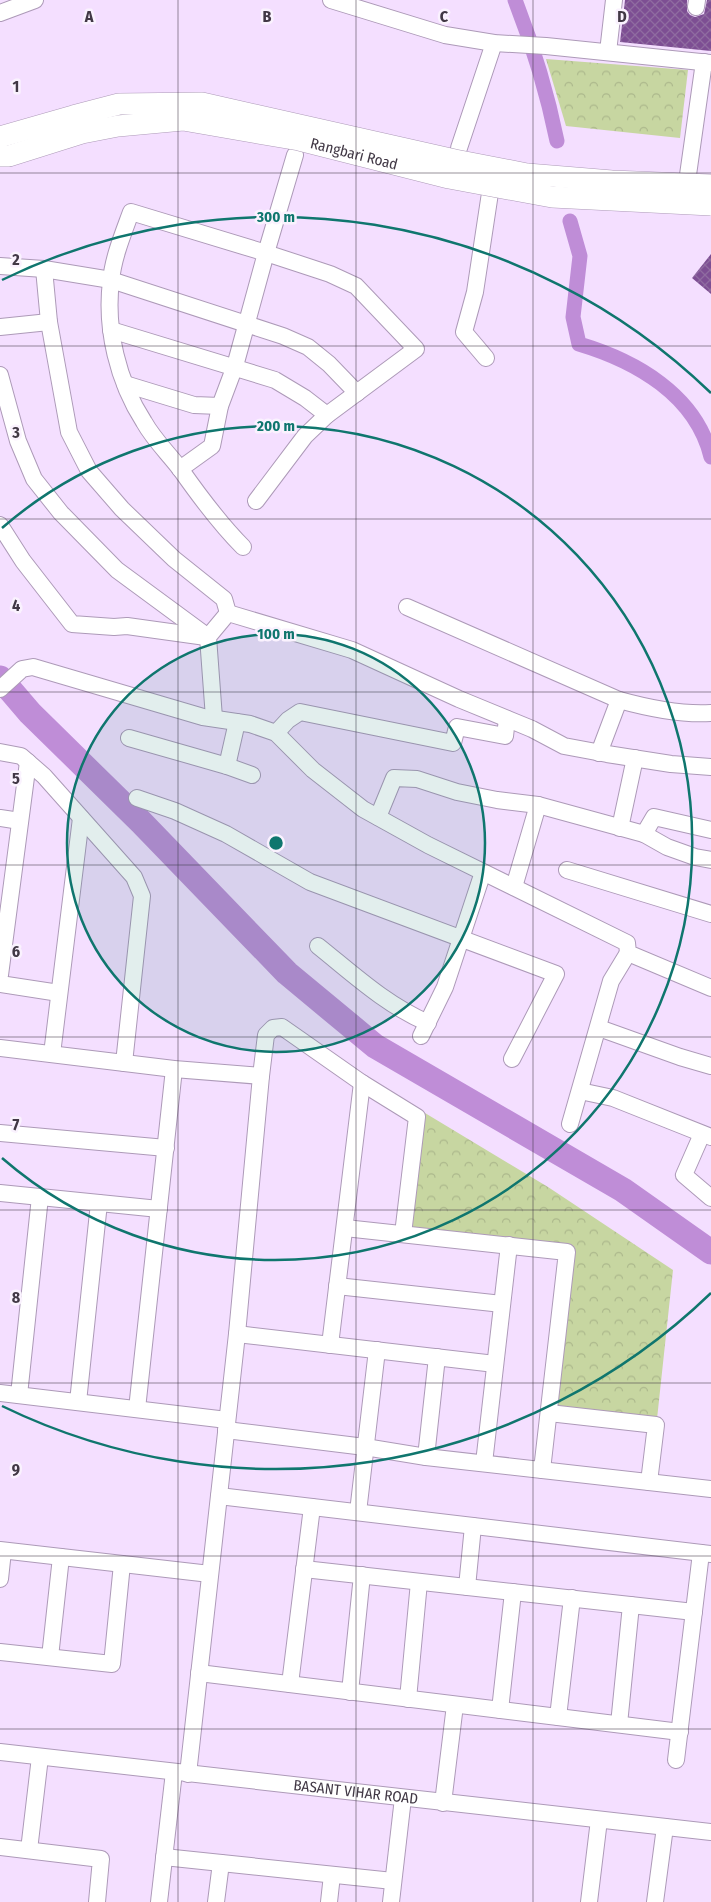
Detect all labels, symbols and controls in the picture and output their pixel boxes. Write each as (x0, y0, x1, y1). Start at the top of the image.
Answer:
text: A (84, 7, 94, 26)
text: B (263, 7, 272, 26)
text: C (440, 7, 449, 26)
text: D (617, 7, 627, 26)
text: 1 (13, 77, 19, 96)
street label: Rangbari Road (309, 134, 400, 174)
text: 300 m (256, 208, 295, 226)
text: 2 (11, 250, 20, 269)
text: 200 m (256, 417, 295, 435)
text: 3 (11, 423, 20, 442)
text: 4 (12, 596, 20, 615)
text: 100 m (257, 625, 295, 643)
text: 5 (12, 769, 20, 788)
centre of rings (267, 834, 285, 852)
text: 6 (12, 942, 20, 961)
text: 7 (13, 1115, 20, 1134)
text: 8 (12, 1288, 21, 1307)
text: 9 (12, 1460, 20, 1479)
street label: BASANT VIHAR ROAD (293, 1776, 419, 1808)

